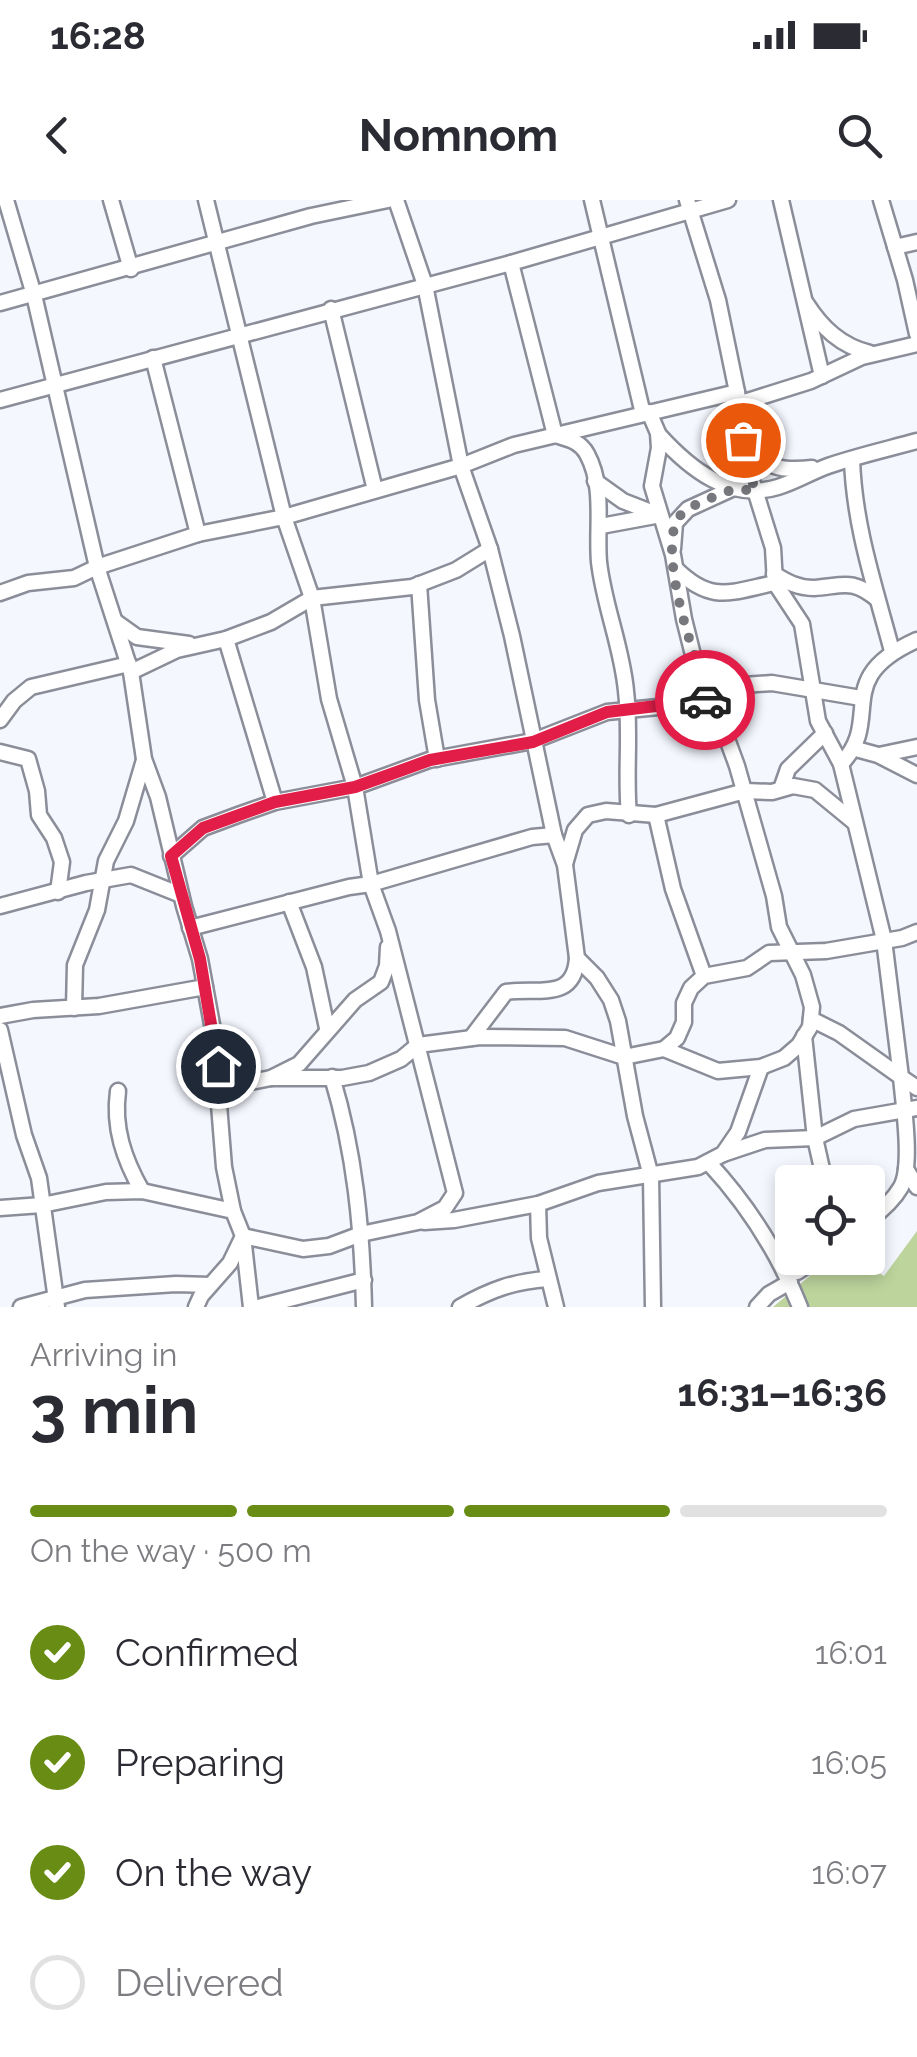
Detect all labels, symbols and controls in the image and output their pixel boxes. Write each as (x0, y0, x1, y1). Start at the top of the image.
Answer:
text: 16:28 (50, 13, 146, 58)
icon: back (30, 108, 85, 163)
icon: search (832, 108, 887, 163)
text: Nomnom (359, 109, 558, 162)
pin (701, 398, 786, 483)
icon: bag (716, 413, 771, 468)
courier (655, 650, 755, 750)
icon: car (678, 673, 733, 728)
pin (176, 1024, 261, 1109)
icon: home (191, 1039, 246, 1094)
map controls (775, 1165, 885, 1275)
button: locate (775, 1165, 885, 1275)
text: Arriving in (30, 1336, 177, 1373)
text: 16:31–16:36 (678, 1370, 887, 1415)
text: 3 min (30, 1372, 198, 1448)
text: On the way · 500 m (30, 1532, 312, 1569)
icon: check (30, 1625, 85, 1680)
text: Confirmed (115, 1630, 299, 1675)
text: 16:01 (815, 1634, 887, 1671)
icon: check (30, 1735, 85, 1790)
text: Preparing (115, 1740, 285, 1785)
text: 16:05 (811, 1744, 887, 1781)
icon: check (30, 1845, 85, 1900)
text: On the way (115, 1850, 312, 1895)
text: 16:07 (812, 1854, 887, 1891)
text: Delivered (115, 1960, 284, 2005)

